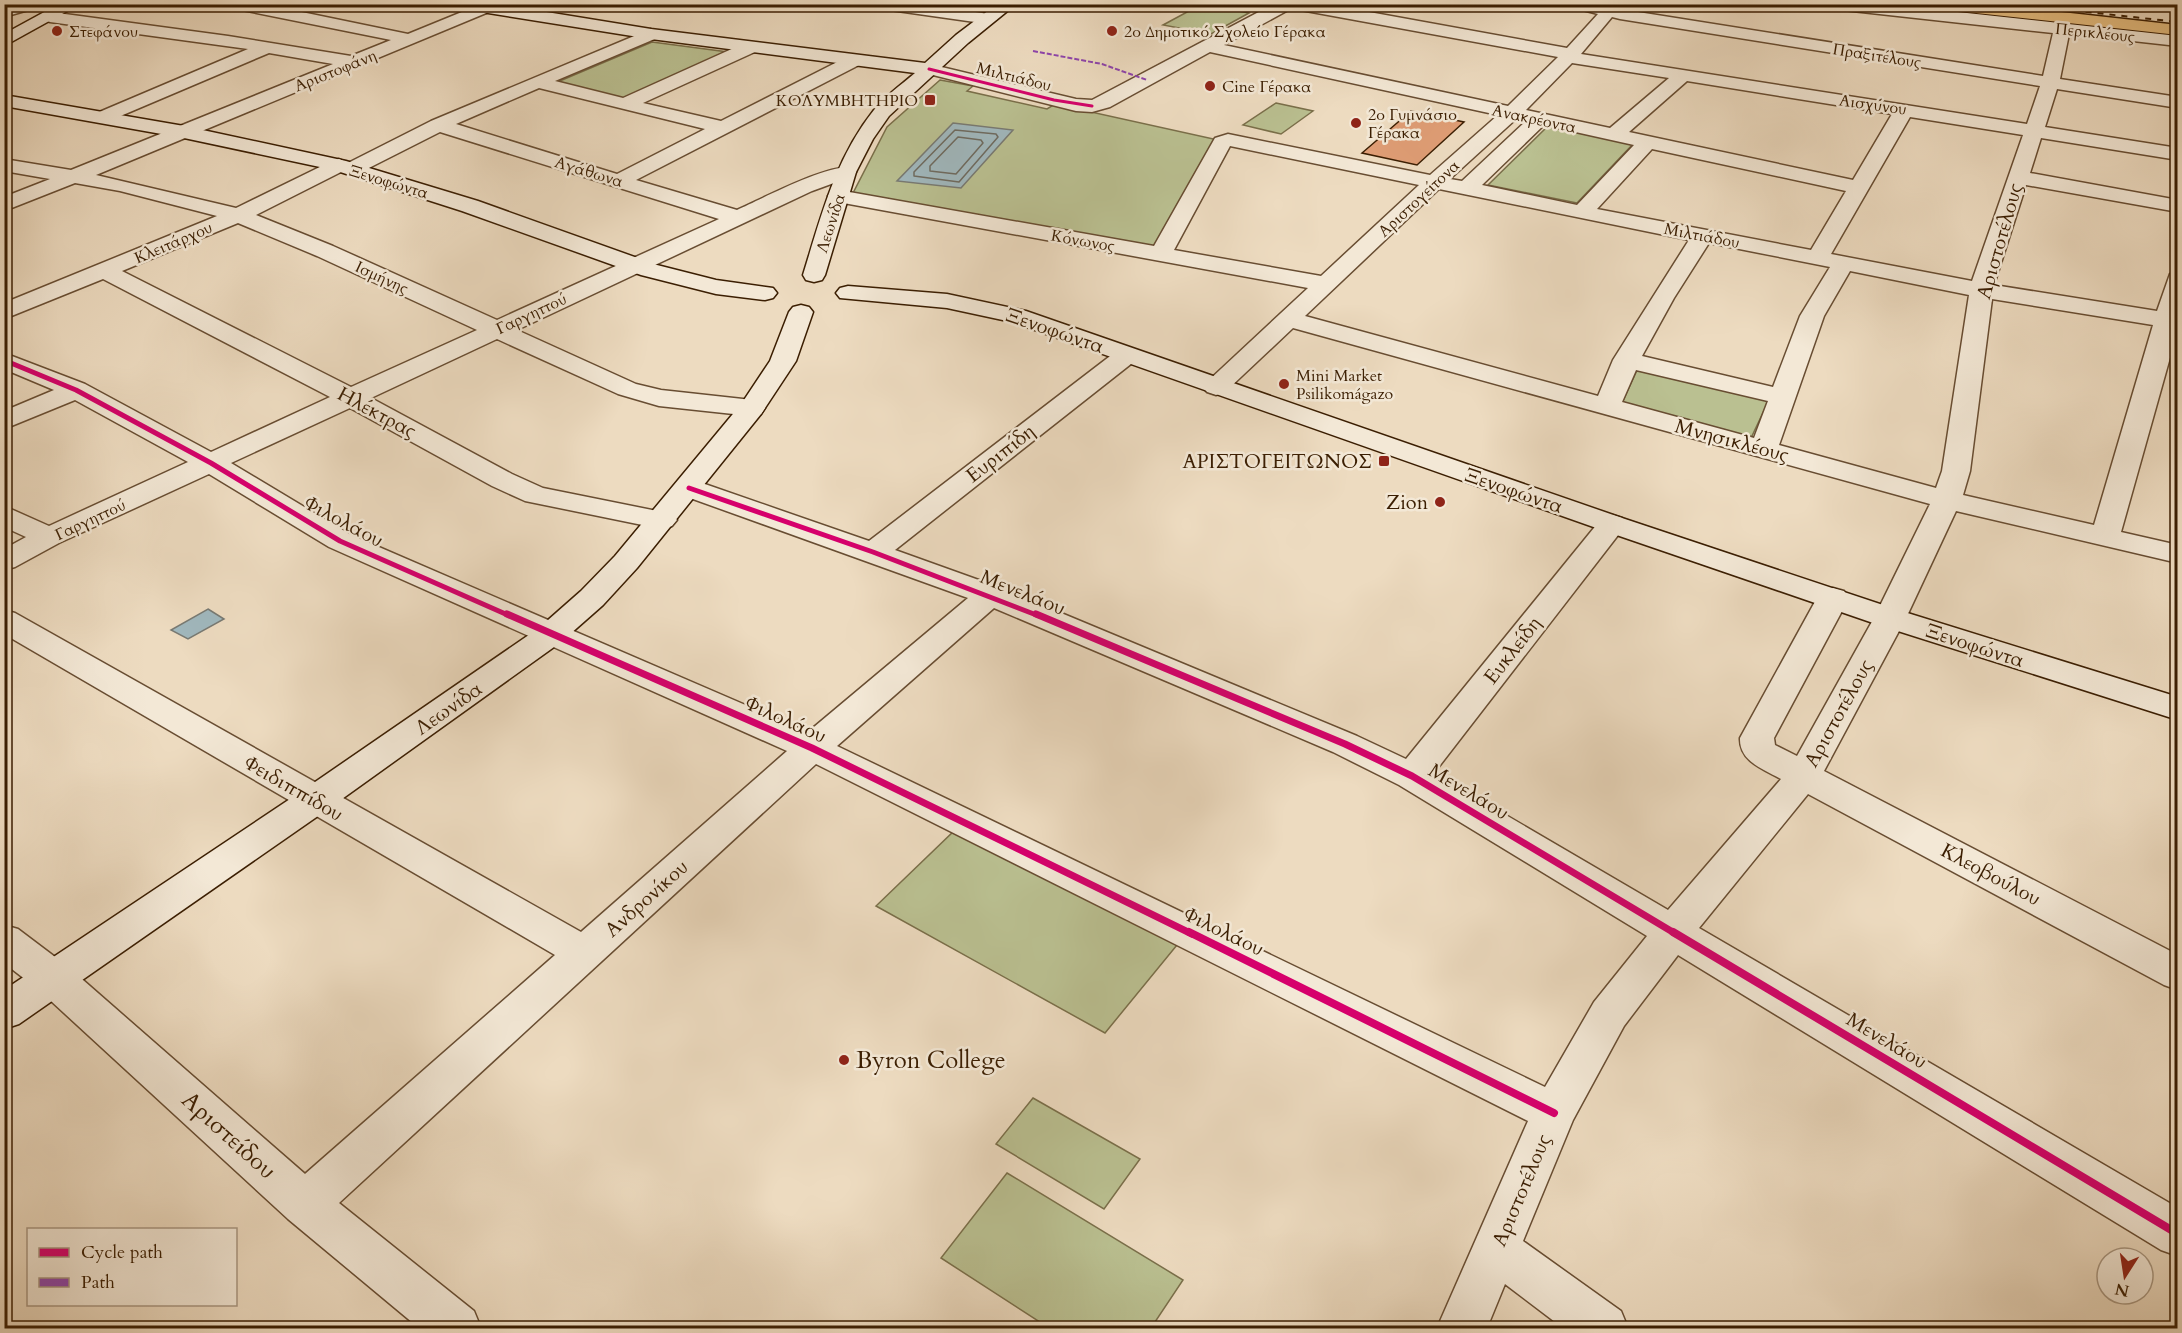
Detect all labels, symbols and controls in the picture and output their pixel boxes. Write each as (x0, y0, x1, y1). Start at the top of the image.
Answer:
street label: Περικλέους (2054, 18, 2136, 48)
place label: Στεφάνου (69, 21, 138, 43)
place label: 2ο Δημοτικό Σχολείο Γέρακα (1124, 21, 1326, 43)
marker: Στεφάνου (50, 24, 64, 38)
marker: 2ο Δημοτικό Σχολείο Γέρακα (1105, 24, 1119, 38)
street label: Πραξιτέλους (1831, 38, 1923, 74)
street label: Αριστοφάνη (291, 44, 380, 97)
street label: Μιλτιάδου (974, 57, 1054, 97)
place label: Cine Γέρακα (1222, 76, 1311, 98)
marker: Cine Γέρακα (1203, 79, 1217, 93)
street label: Αισχύνου (1838, 89, 1908, 121)
place label: ΚΟΛΥΜΒΗΤΗΡΙΟ (776, 90, 918, 112)
marker: ΚΟΛΥΜΒΗΤΗΡΙΟ (923, 93, 937, 107)
street label: Ανακρέοντα (1490, 99, 1578, 139)
place label: 2ο Γυμνάσιο Γέρακα (1368, 104, 1457, 144)
marker: 2ο Γυμνάσιο Γέρακα (1349, 116, 1363, 130)
street label: Αγάθωνα (552, 151, 626, 193)
street label: Αριστογείτονα (1373, 155, 1464, 242)
street label: Ξενοφώντα (347, 160, 431, 204)
street label: Αριστοτέλους (1970, 180, 2029, 302)
street label: Λεωνίδα (811, 191, 851, 256)
street label: Κλειτάρχου (131, 217, 216, 269)
street label: Μιλτιάδου (1662, 218, 1741, 254)
street label: Κόνωνος (1049, 225, 1117, 257)
street label: Ισμήνης (351, 256, 412, 300)
street label: Γαργηττού (493, 288, 570, 340)
street label: Ξενοφώντα (1003, 301, 1107, 360)
place label: Mini Market Psilikomágazo (1296, 365, 1394, 405)
marker: Mini Market Psilikomágazo (1277, 377, 1291, 391)
street label: Ηλέκτρας (333, 380, 421, 445)
street label: Μνησικλέους (1672, 412, 1792, 469)
street label: Ευριπίδη (960, 418, 1040, 489)
place label: ΑΡΙΣΤΟΓΕΙΤΩΝΟΣ (1183, 448, 1372, 475)
marker: ΑΡΙΣΤΟΓΕΙΤΩΝΟΣ (1377, 454, 1391, 468)
street label: Ξενοφώντα (1462, 461, 1566, 520)
street label: Φιλολάου (299, 489, 388, 554)
place label: Zion (1386, 489, 1429, 516)
street label: Γαργηττού (52, 494, 129, 546)
marker: Zion (1433, 495, 1447, 509)
street label: Μενελάου (976, 563, 1069, 622)
street label: Ευκλείδη (1478, 611, 1547, 690)
street label: Ξενοφώντα (1923, 617, 2027, 674)
street label: Αριστοτέλους (1798, 654, 1879, 772)
street label: Λεωνίδα (409, 676, 487, 741)
street label: Φιλολάου (741, 690, 831, 749)
street label: Φειδιππίδου (239, 749, 348, 828)
street label: Μενελάου (1423, 757, 1514, 826)
street label: Κλεοβούλου (1936, 837, 2045, 912)
street label: Ανδρονίκου (599, 854, 694, 943)
street label: Φιλολάου (1179, 900, 1268, 962)
street label: Μενελάου (1841, 1006, 1932, 1075)
place label: Byron College (856, 1044, 1006, 1077)
marker: Byron College (837, 1053, 851, 1067)
street label: Αριστείδου (174, 1084, 283, 1187)
street label: Αριστοτέλους (1486, 1130, 1557, 1250)
legend (27, 1228, 237, 1306)
text: Cycle path (81, 1240, 163, 1265)
north arrow (2095, 1246, 2155, 1306)
text: Path (81, 1270, 115, 1295)
text: N (2113, 1277, 2131, 1302)

